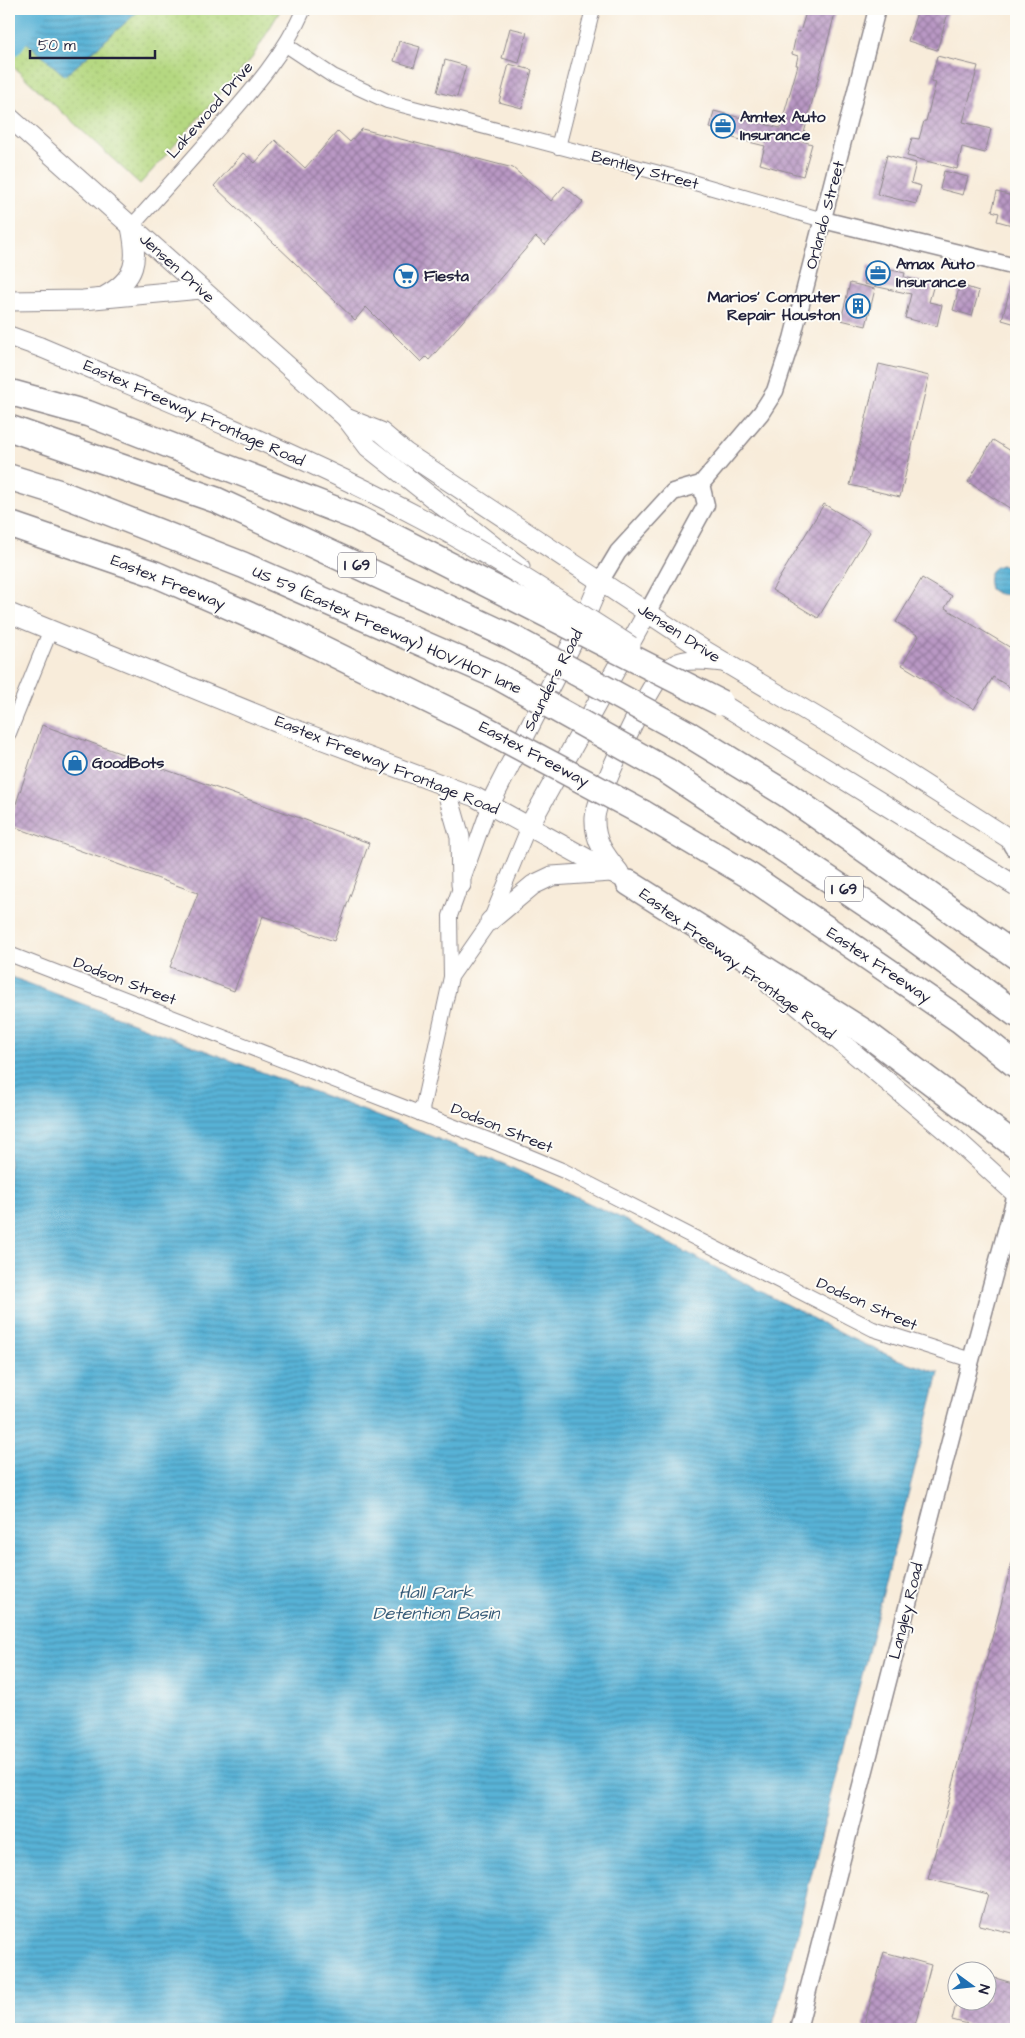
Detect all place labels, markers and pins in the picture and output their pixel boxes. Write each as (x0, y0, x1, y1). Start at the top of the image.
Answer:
place label: Amtex Auto Insurance (740, 106, 827, 146)
office icon: Amtex Auto Insurance (710, 113, 736, 139)
place label: Amax Auto Insurance (896, 253, 976, 293)
office icon: Amax Auto Insurance (865, 260, 891, 286)
supermarket icon: Fiesta (393, 263, 419, 289)
place label: Fiesta (424, 265, 470, 287)
place label: Marios' Computer Repair Houston (708, 286, 840, 326)
building icon: Marios' Computer Repair Houston (845, 293, 871, 319)
shop icon: GoodBots (62, 750, 88, 776)
place label: GoodBots (92, 752, 164, 774)

